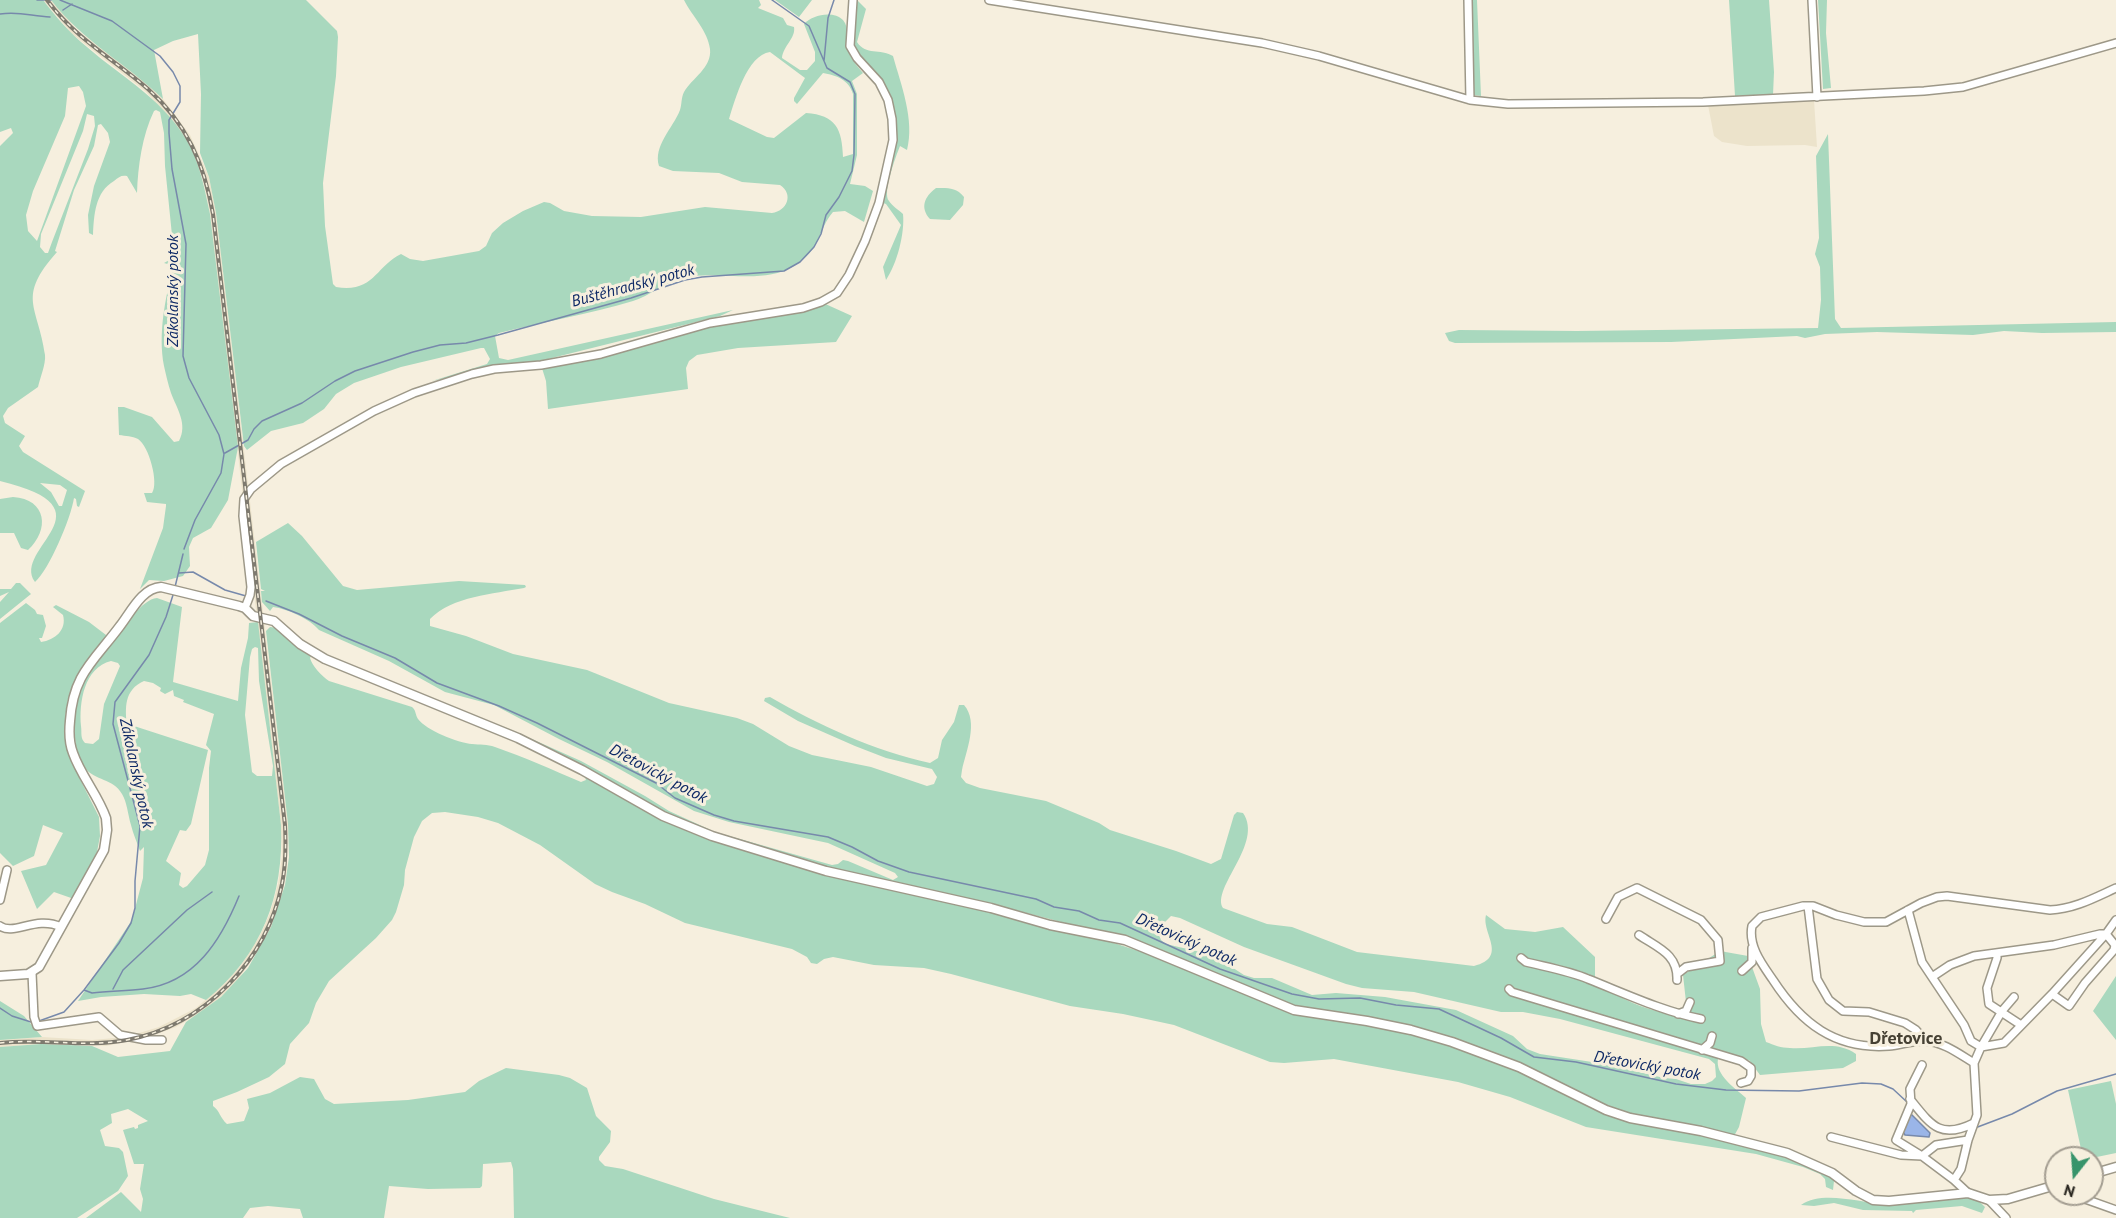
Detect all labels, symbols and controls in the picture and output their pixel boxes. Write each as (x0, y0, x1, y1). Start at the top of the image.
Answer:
water label: Zákolanský potok (163, 235, 183, 347)
water label: Buštěhradský potok (569, 260, 697, 312)
water label: Zákolanský potok (115, 716, 157, 830)
water label: Dřetovický potok (606, 740, 710, 808)
water label: Dřetovický potok (1133, 909, 1239, 971)
district label: Dřetovice (1870, 1028, 1942, 1050)
water label: Dřetovický potok (1592, 1047, 1702, 1085)
north arrow (2044, 1146, 2104, 1206)
text: N (2061, 1180, 2077, 1202)

